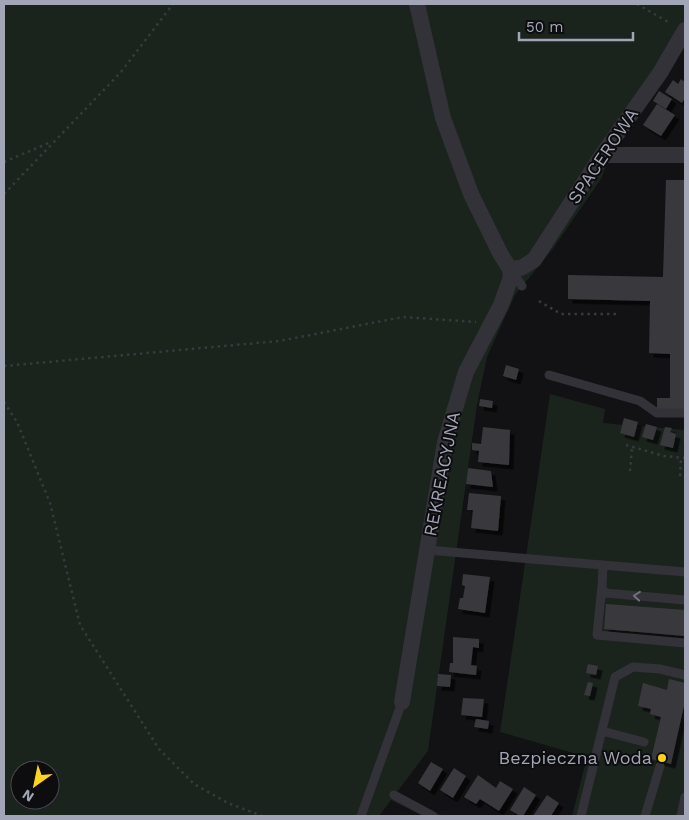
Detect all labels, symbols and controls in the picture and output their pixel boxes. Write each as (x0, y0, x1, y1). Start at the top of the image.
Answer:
scale bar (519, 10, 633, 42)
text: 50 m (526, 18, 563, 36)
street label: SPACEROWA (563, 104, 642, 207)
street label: REKREACYJNA (419, 410, 464, 538)
one-way arrow (632, 591, 640, 602)
place label: Bezpieczna Woda (499, 747, 652, 768)
marker: Bezpieczna Woda (656, 752, 668, 764)
north arrow (10, 760, 60, 810)
text: N (19, 786, 37, 805)

